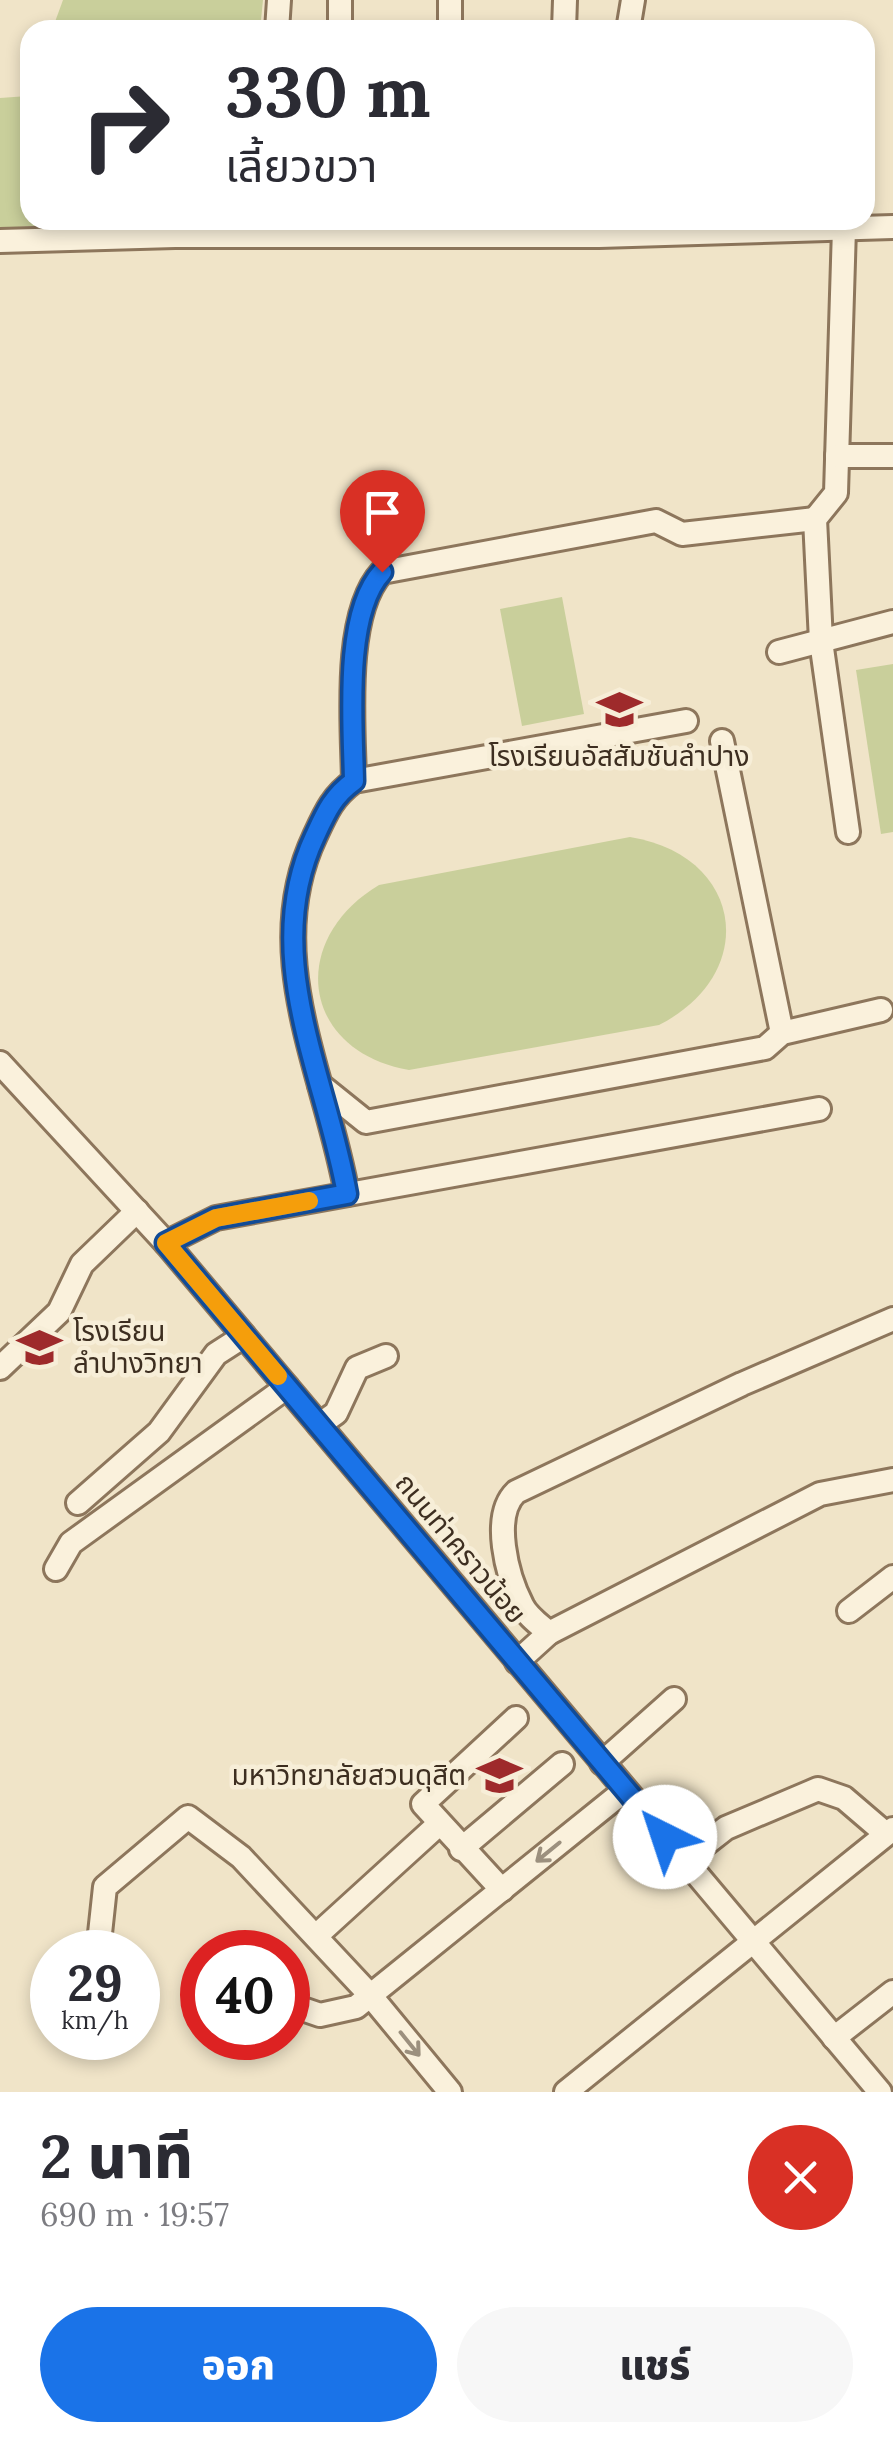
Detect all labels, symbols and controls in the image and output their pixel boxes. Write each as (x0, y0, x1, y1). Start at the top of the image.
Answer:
text: 330 m (225, 47, 431, 136)
icon: right (60, 60, 190, 190)
text: เลี้ยวขวา (225, 137, 377, 194)
pin (340, 470, 425, 573)
icon: arrive (355, 485, 410, 540)
school or university icon: โรงเรียนอัสสัมชันลำปาง (595, 686, 643, 734)
place label: โรงเรียนอัสสัมชันลำปาง (488, 738, 750, 774)
place label: โรงเรียน ลำปางวิทยา (73, 1313, 203, 1381)
school or university icon: โรงเรียน ลำปางวิทยา (16, 1323, 64, 1371)
street label: ถนนท่าคราวน้อย (388, 1465, 534, 1631)
school or university icon: มหาวิทยาลัยสวนดุสิต (475, 1751, 523, 1799)
place label: มหาวิทยาลัยสวนดุสิต (232, 1757, 466, 1793)
position arrow (613, 1785, 717, 1889)
one-way arrow (536, 1841, 562, 1863)
speed limit sign: 40 (180, 1930, 310, 2060)
text: 29 (67, 1951, 123, 2015)
text: km/h (61, 2004, 129, 2036)
one-way arrow (399, 2030, 421, 2056)
text: 2 นาที (40, 2118, 193, 2194)
button: close (748, 2125, 853, 2230)
text: 690 m · 19:57 (40, 2194, 229, 2235)
button: ออก (40, 2307, 437, 2422)
button: แชร์ (457, 2307, 853, 2422)

